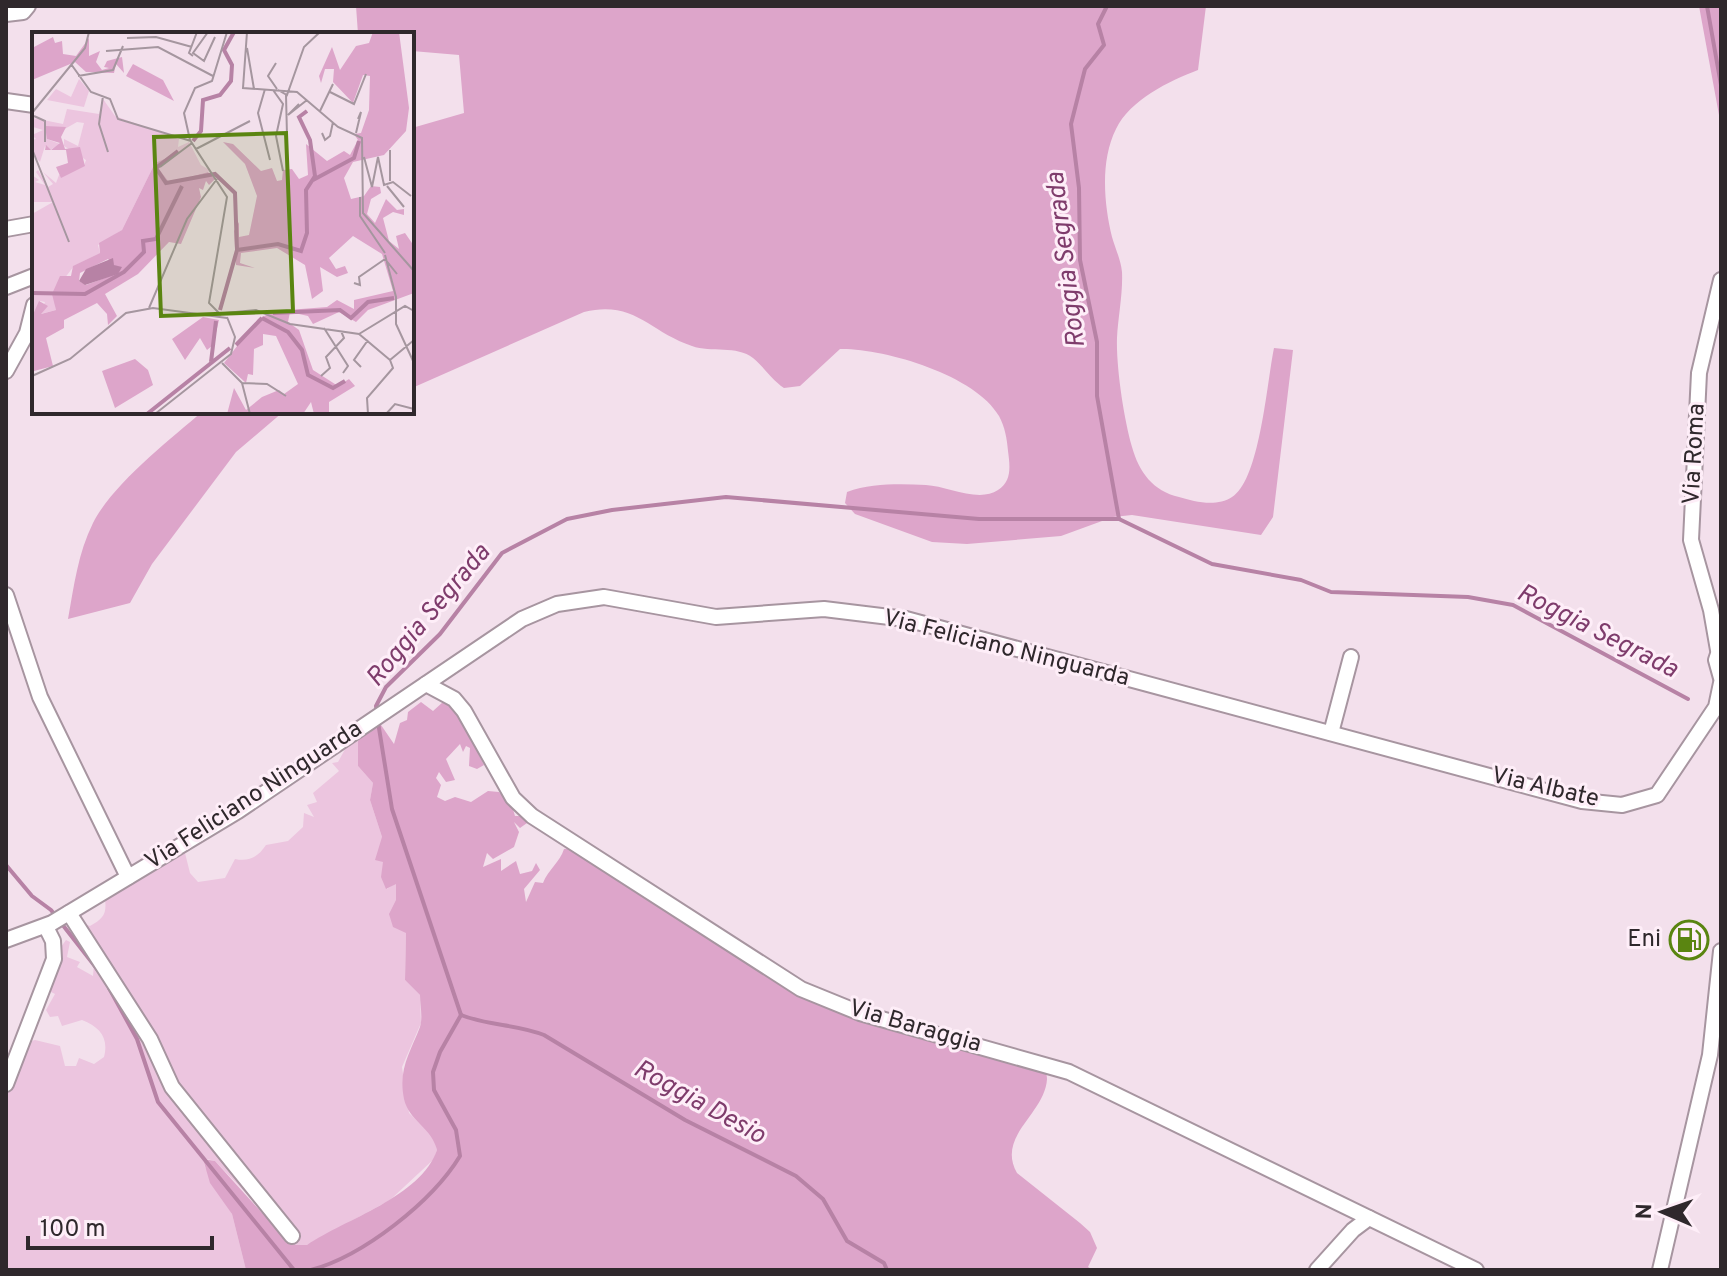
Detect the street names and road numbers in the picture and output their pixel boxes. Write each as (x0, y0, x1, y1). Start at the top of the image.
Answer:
street label: Via Roma (1677, 402, 1713, 506)
street label: Via Feliciano Ninguarda (880, 604, 1132, 694)
street label: Via Feliciano Ninguarda (140, 715, 368, 877)
street label: Via Albate (1488, 761, 1602, 815)
street label: Via Baraggia (845, 994, 985, 1060)

